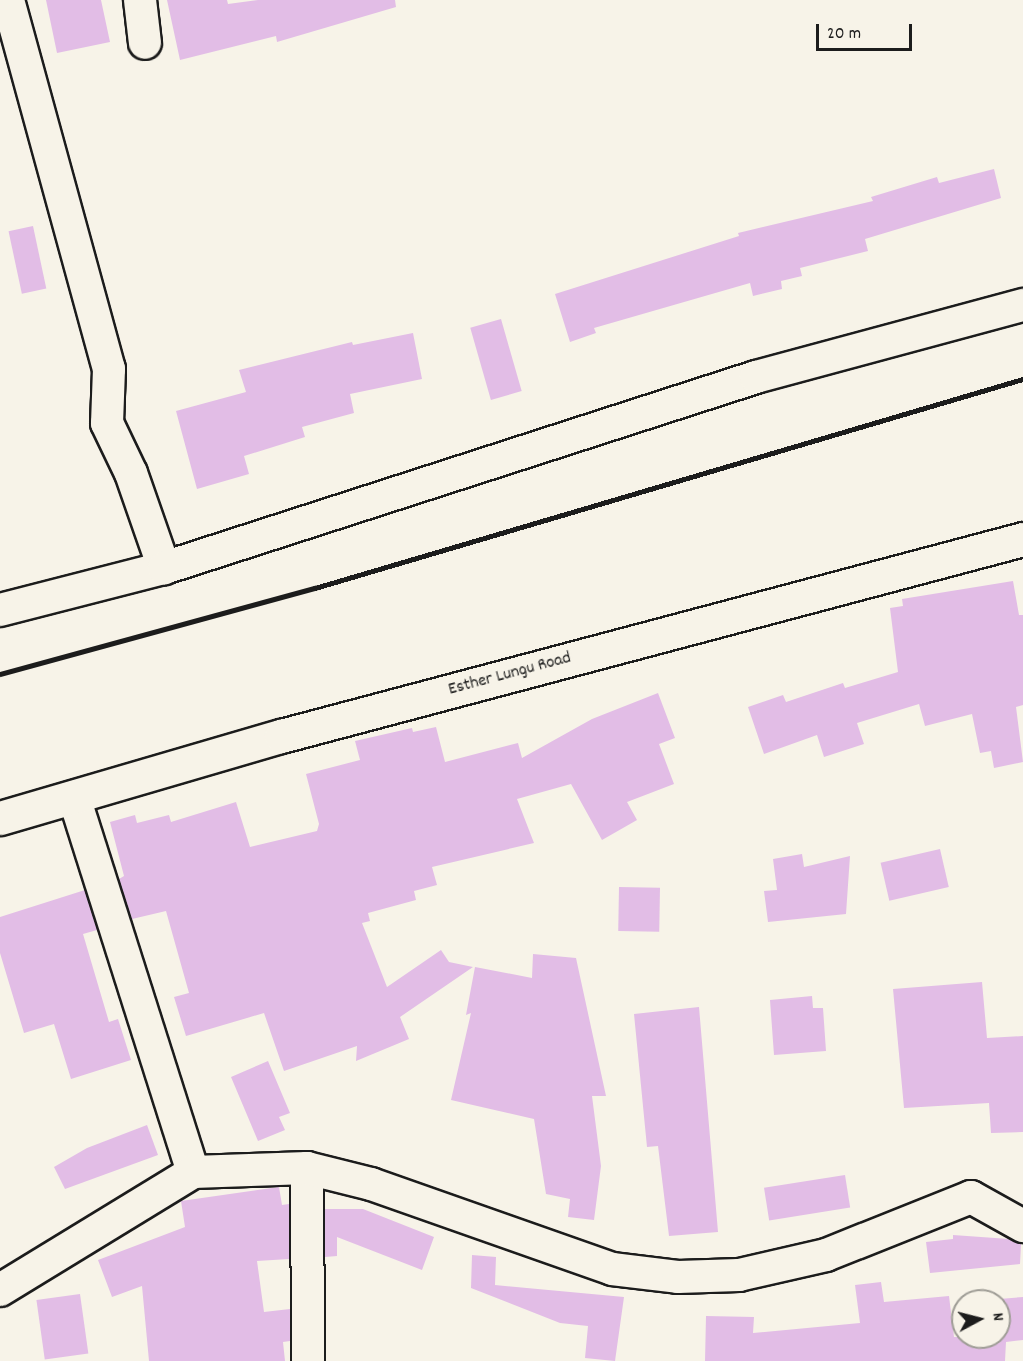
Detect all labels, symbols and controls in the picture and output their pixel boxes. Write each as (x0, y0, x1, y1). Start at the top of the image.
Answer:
scale bar (819, 12, 915, 50)
text: 20 m (827, 22, 861, 47)
street label: Esther Lungu Road (446, 648, 574, 702)
north arrow (951, 1289, 1011, 1349)
text: N (985, 1312, 1009, 1322)

